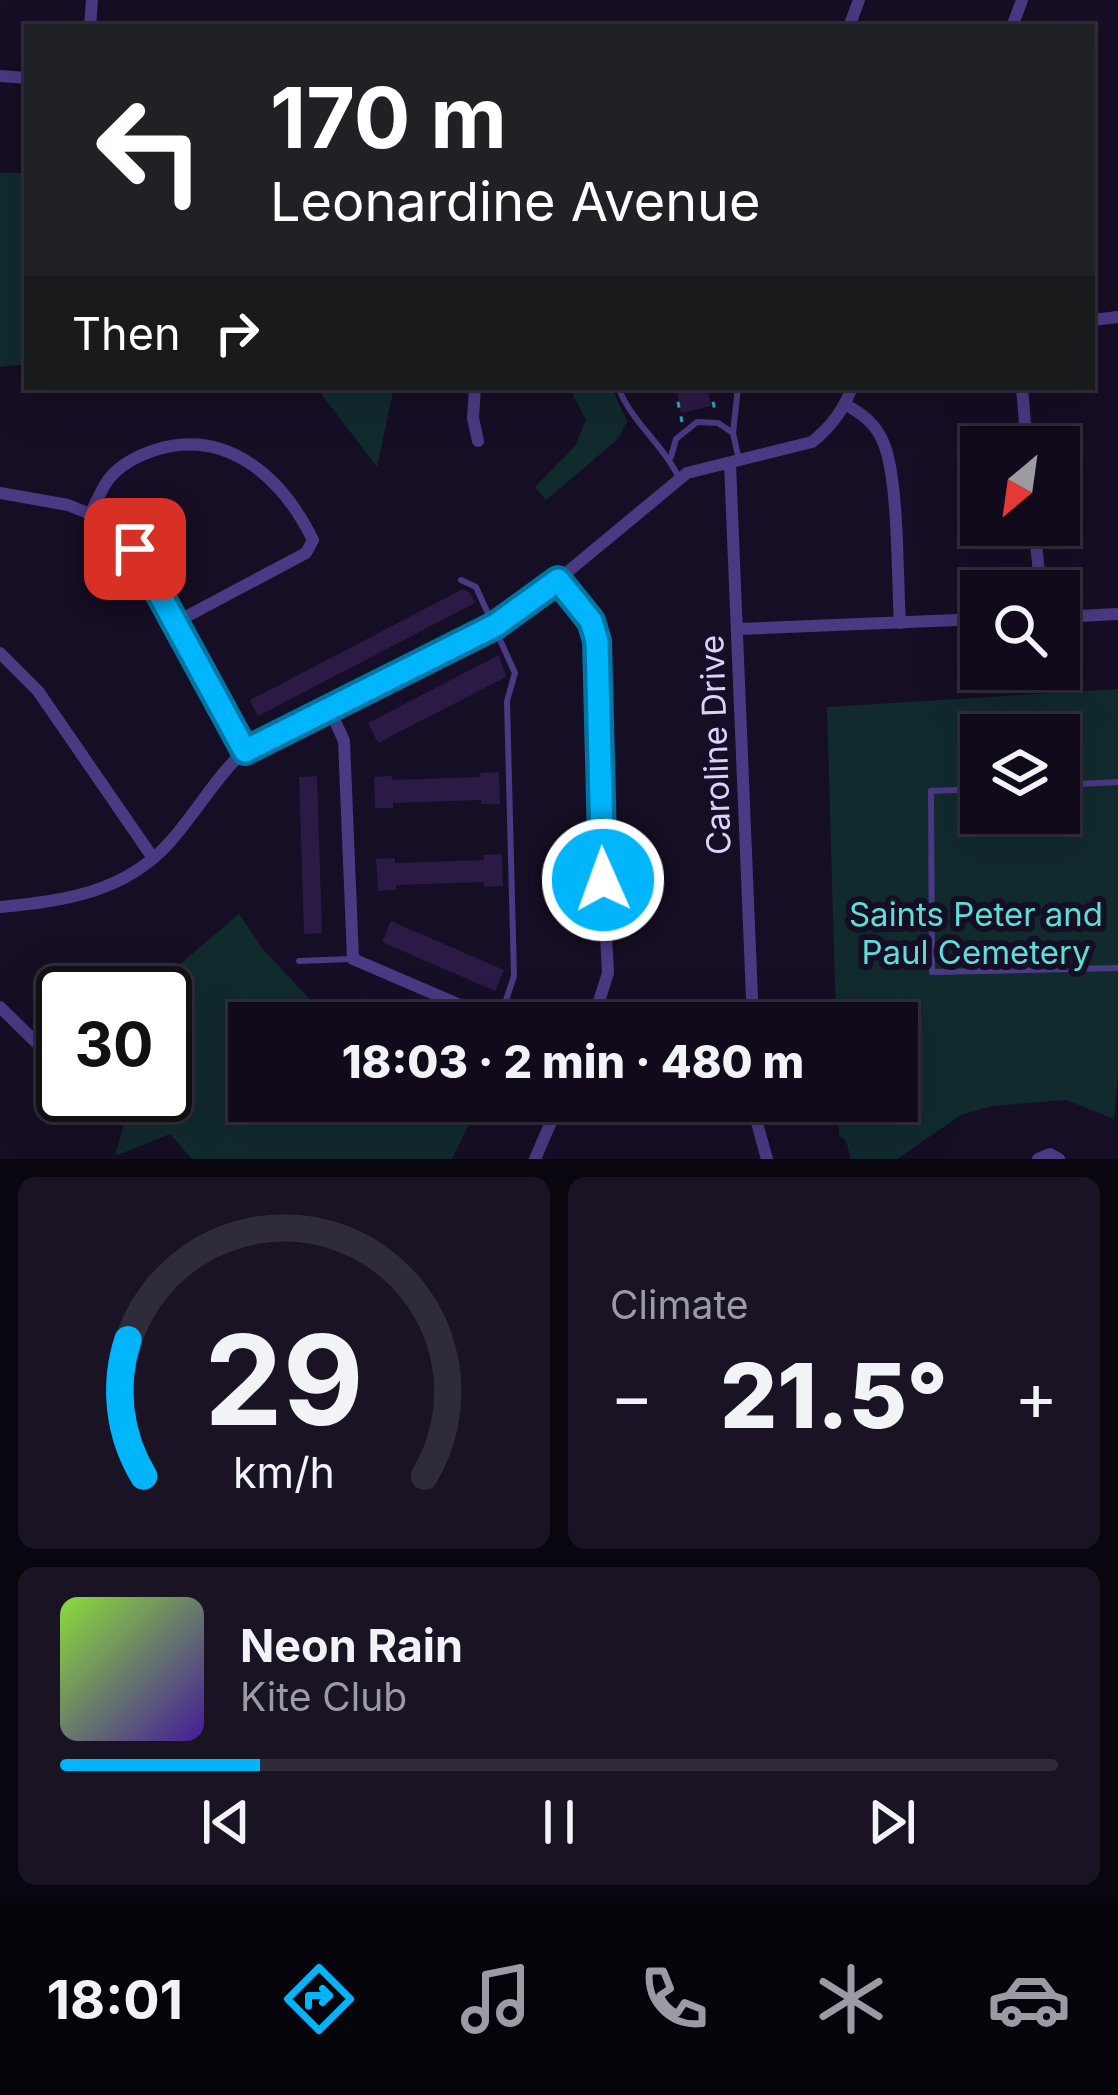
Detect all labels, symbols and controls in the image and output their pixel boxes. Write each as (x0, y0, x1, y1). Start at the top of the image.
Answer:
text: 170 m (270, 67, 507, 168)
icon: left (72, 72, 228, 228)
text: Leonardine Avenue (270, 169, 760, 234)
icon: right (204, 300, 270, 366)
text: Then (72, 306, 180, 361)
north arrow (960, 426, 1080, 546)
map controls (960, 426, 1080, 834)
pin (84, 498, 186, 600)
icon: arrive (102, 516, 168, 582)
button: search (960, 570, 1080, 690)
street label: Caroline Drive (691, 634, 739, 856)
button: layers (960, 714, 1080, 834)
position arrow (540, 817, 666, 943)
park label: Saints Peter and Paul Cemetery (849, 894, 1103, 972)
speed limit sign: 30 (36, 966, 192, 1122)
text: 18:03 · 2 min · 480 m (342, 1034, 804, 1089)
text: Climate (610, 1281, 749, 1328)
text: 29 (204, 1304, 364, 1455)
text: 21.5° (720, 1341, 948, 1450)
text: − (610, 1356, 654, 1436)
text: + (1014, 1356, 1058, 1436)
text: km/h (233, 1446, 335, 1498)
text: Neon Rain (240, 1618, 463, 1673)
text: Kite Club (240, 1673, 407, 1720)
icon: previous (193, 1789, 259, 1855)
icon: pause (526, 1789, 592, 1855)
icon: next (859, 1789, 925, 1855)
icon: directions (277, 1957, 361, 2041)
icon: music (454, 1957, 538, 2041)
icon: phone (632, 1957, 716, 2041)
icon: climate (809, 1957, 893, 2041)
icon: car (987, 1957, 1071, 2041)
text: 18:01 (47, 1967, 183, 2032)

